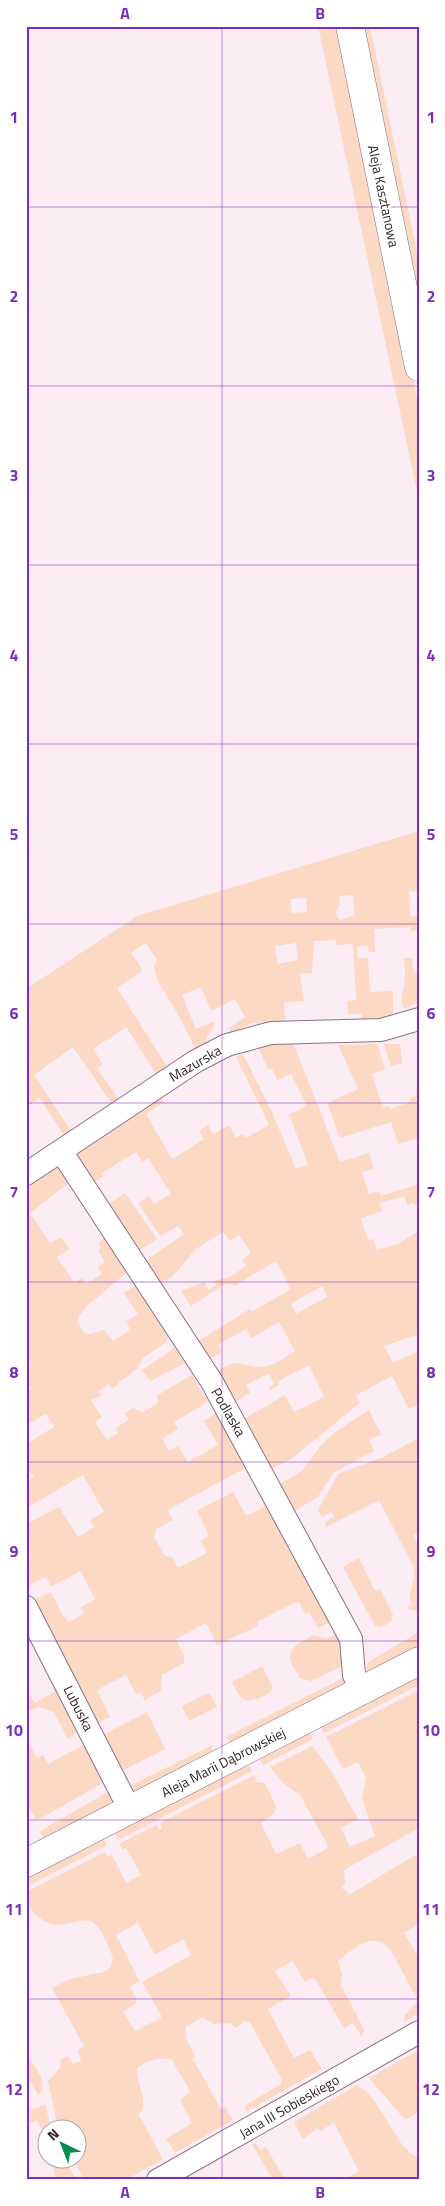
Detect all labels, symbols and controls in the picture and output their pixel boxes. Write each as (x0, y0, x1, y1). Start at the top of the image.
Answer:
text: A (120, 1, 130, 25)
text: B (315, 1, 325, 25)
text: 1 (10, 105, 18, 129)
text: 1 (427, 105, 435, 129)
street label: Aleja Kasztanowa (363, 143, 405, 249)
text: 2 (10, 284, 18, 308)
text: 2 (427, 284, 435, 308)
text: 3 (10, 463, 18, 487)
text: 3 (427, 463, 435, 487)
text: 4 (10, 643, 19, 667)
text: 4 (427, 643, 436, 667)
text: 5 (10, 822, 19, 846)
text: 5 (427, 822, 436, 846)
text: 6 (10, 1001, 19, 1025)
text: 6 (427, 1001, 436, 1025)
street label: Mazurska (165, 1040, 225, 1086)
text: 7 (10, 1180, 18, 1204)
text: 7 (427, 1180, 435, 1204)
text: 8 (10, 1360, 19, 1384)
text: 8 (427, 1360, 436, 1384)
street label: Podlaska (207, 1384, 251, 1440)
text: 9 (10, 1539, 19, 1563)
text: 9 (427, 1539, 436, 1563)
street label: Lubuska (59, 1681, 99, 1735)
text: 10 (5, 1718, 23, 1742)
text: 10 (422, 1718, 440, 1742)
street label: Aleja Marii Dąbrowskiej (157, 1722, 289, 1802)
text: 11 (5, 1897, 23, 1921)
text: 11 (422, 1897, 440, 1921)
street label: Jana III Sobieskiego (235, 2069, 343, 2143)
text: 12 (5, 2077, 23, 2101)
text: 12 (422, 2077, 440, 2101)
north arrow (38, 2118, 88, 2168)
text: N (42, 2123, 64, 2145)
text: A (120, 2180, 130, 2204)
text: B (315, 2180, 325, 2204)

